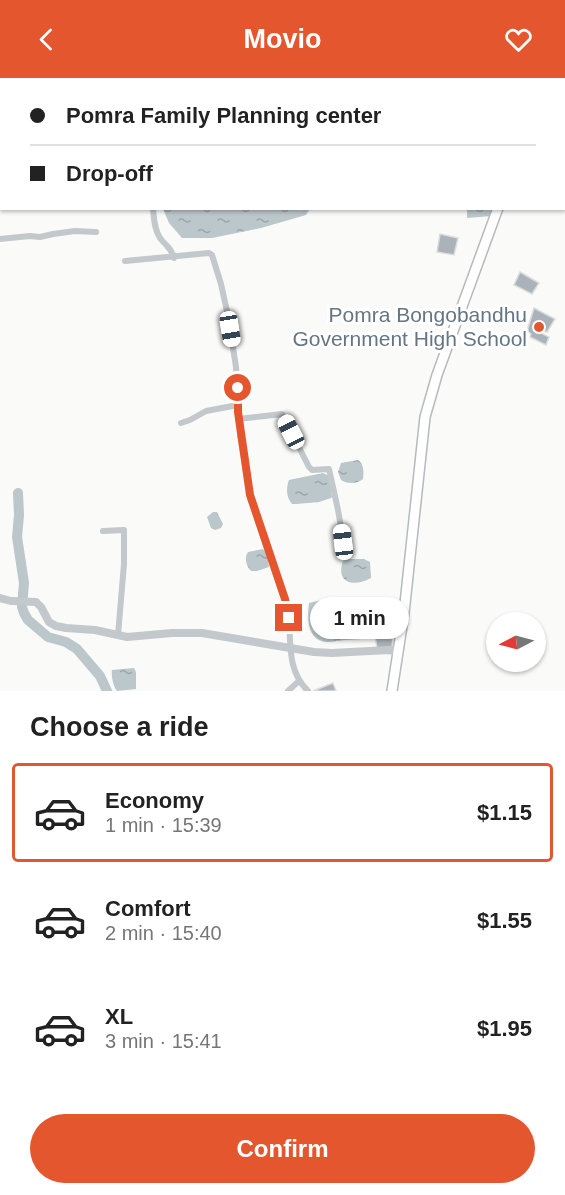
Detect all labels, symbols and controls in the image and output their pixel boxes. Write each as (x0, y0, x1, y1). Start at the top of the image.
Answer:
icon: back (30, 23, 63, 56)
icon: heart (502, 23, 535, 56)
text: Movio (244, 24, 322, 54)
text: Pomra Family Planning center (66, 103, 381, 128)
text: Drop-off (66, 161, 153, 186)
place label: Pomra Bongobandhu Government High School (292, 303, 527, 350)
car (218, 310, 242, 348)
marker: Pomra Bongobandhu Government High School (532, 320, 546, 334)
route start (224, 374, 251, 401)
car (275, 412, 307, 452)
car (332, 523, 354, 561)
callout: 1 min (310, 597, 409, 639)
route end (275, 604, 302, 631)
text: 1 min (333, 607, 386, 629)
north arrow (486, 612, 546, 672)
map controls (486, 612, 546, 672)
text: Choose a ride (30, 712, 209, 742)
icon: car (33, 786, 87, 840)
text: Economy (105, 788, 204, 813)
text: $1.15 (477, 800, 532, 825)
text: 1 min · 15:39 (105, 814, 222, 836)
icon: car (33, 894, 87, 948)
text: Comfort (105, 896, 191, 921)
text: $1.55 (477, 908, 532, 933)
text: 2 min · 15:40 (105, 922, 222, 944)
icon: car (33, 1002, 87, 1056)
text: XL (105, 1004, 133, 1029)
text: $1.95 (477, 1016, 532, 1041)
text: 3 min · 15:41 (105, 1030, 222, 1052)
button: Confirm (30, 1114, 535, 1183)

